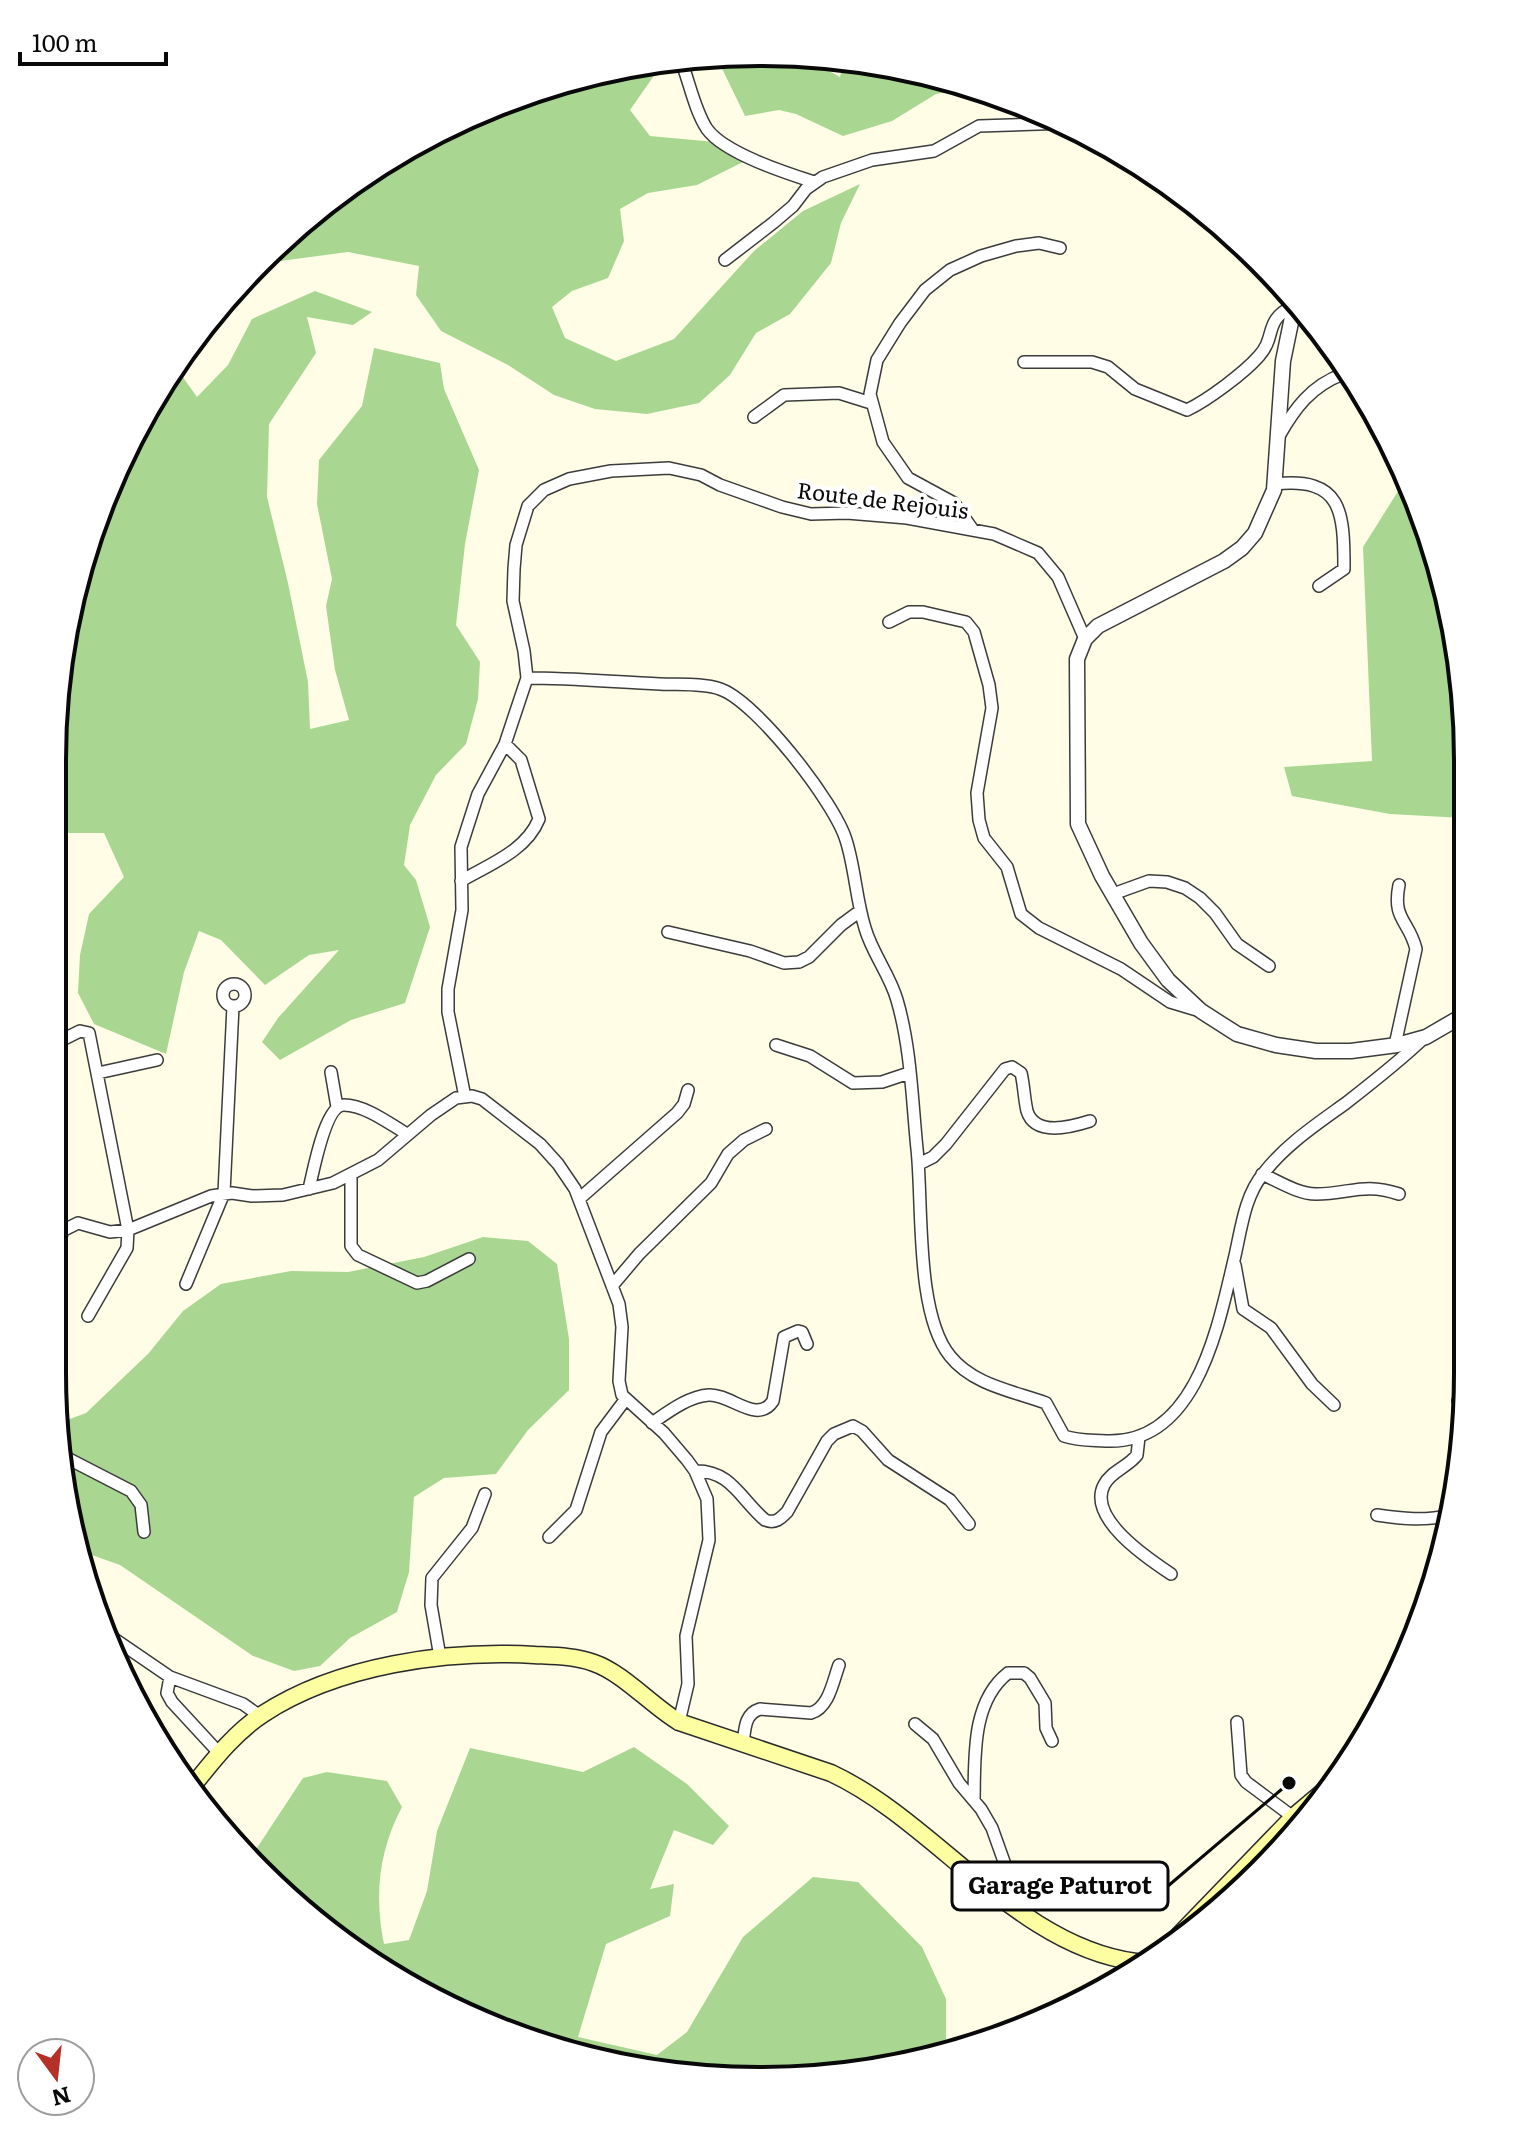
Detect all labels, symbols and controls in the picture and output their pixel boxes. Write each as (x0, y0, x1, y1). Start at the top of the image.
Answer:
scale bar (20, 16, 166, 66)
text: 100 m (32, 24, 98, 59)
street label: Route de Rejouis (795, 472, 971, 526)
callout: Garage Paturot (952, 1862, 1168, 1910)
text: Garage Paturot (968, 1866, 1153, 1901)
north arrow (16, 2037, 96, 2117)
text: N (48, 2079, 75, 2116)

